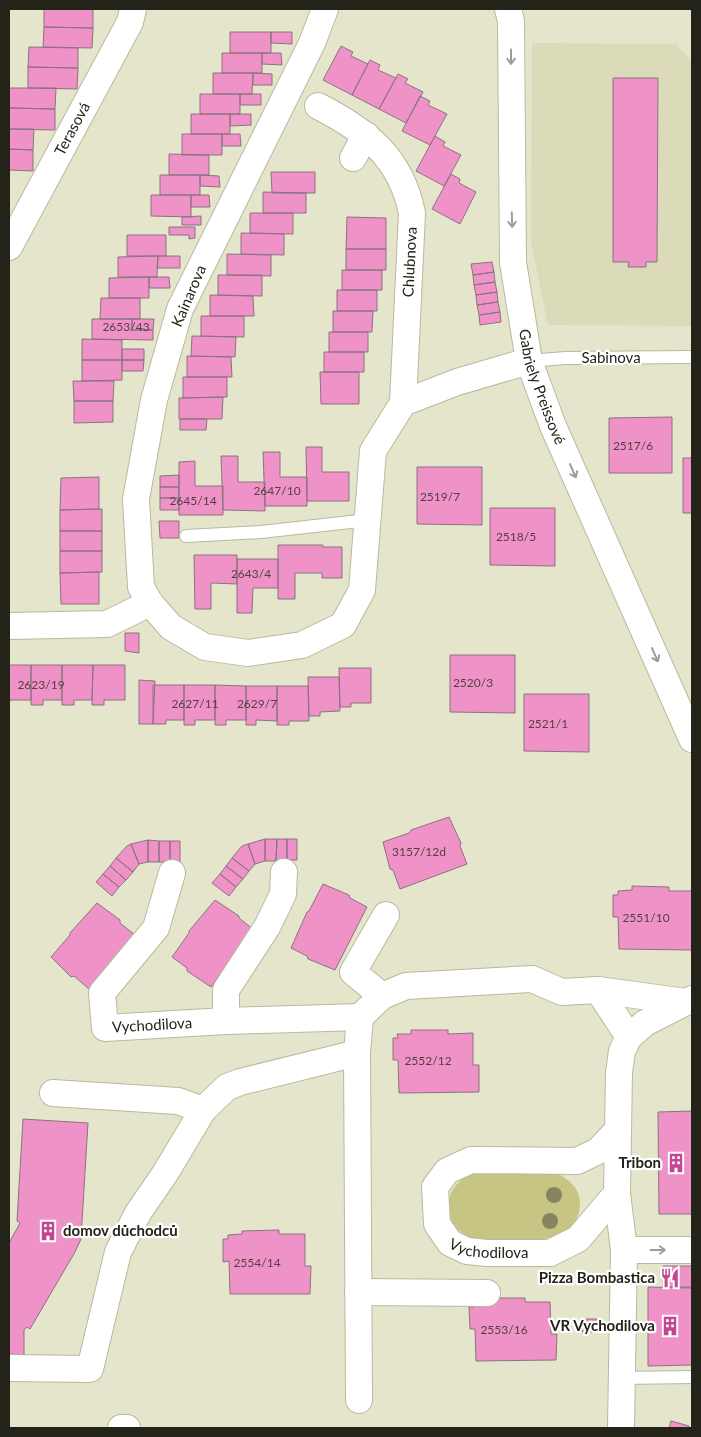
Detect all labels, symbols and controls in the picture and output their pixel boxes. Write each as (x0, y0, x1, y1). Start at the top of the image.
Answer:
one-way arrow (506, 48, 516, 65)
street label: Terasová (50, 99, 93, 158)
one-way arrow (507, 211, 517, 227)
street label: Chlubnova (398, 226, 420, 298)
street label: Kainarova (167, 262, 209, 329)
house number: 2653/43 (102, 319, 150, 334)
street label: Gabriely Preissové (516, 328, 570, 447)
street label: Sabinova (581, 348, 641, 366)
house number: 2517/6 (613, 438, 653, 453)
one-way arrow (569, 463, 578, 478)
house number: 2647/10 (253, 483, 301, 498)
house number: 2519/7 (420, 489, 460, 504)
house number: 2645/14 (169, 493, 217, 508)
house number: 2518/5 (496, 529, 536, 544)
house number: 2643/4 (231, 566, 271, 581)
one-way arrow (651, 647, 660, 662)
house number: 2520/3 (453, 675, 493, 690)
house number: 2623/19 (17, 677, 65, 692)
house number: 2627/11 (171, 696, 219, 711)
house number: 2629/7 (237, 696, 277, 711)
house number: 2521/1 (528, 716, 568, 731)
house number: 3157/12d (392, 844, 446, 859)
house number: 2551/10 (622, 910, 670, 925)
street label: Vychodilova (111, 1013, 193, 1036)
house number: 2552/12 (404, 1053, 452, 1068)
building icon: Tribon (665, 1152, 687, 1174)
place label: Tribon (619, 1153, 661, 1171)
building icon: domov důchodců (37, 1220, 59, 1242)
place label: domov důchodců (63, 1221, 178, 1239)
street label: Vychodilova (447, 1234, 528, 1261)
one-way arrow (650, 1245, 666, 1255)
house number: 2554/14 (233, 1255, 281, 1270)
restaurant icon: Pizza Bombastica (659, 1267, 681, 1289)
place label: Pizza Bombastica (539, 1268, 655, 1286)
building icon: VR Vychodilova (659, 1315, 681, 1337)
place label: VR Vychodilova (549, 1316, 655, 1334)
house number: 2553/16 (480, 1322, 528, 1337)

